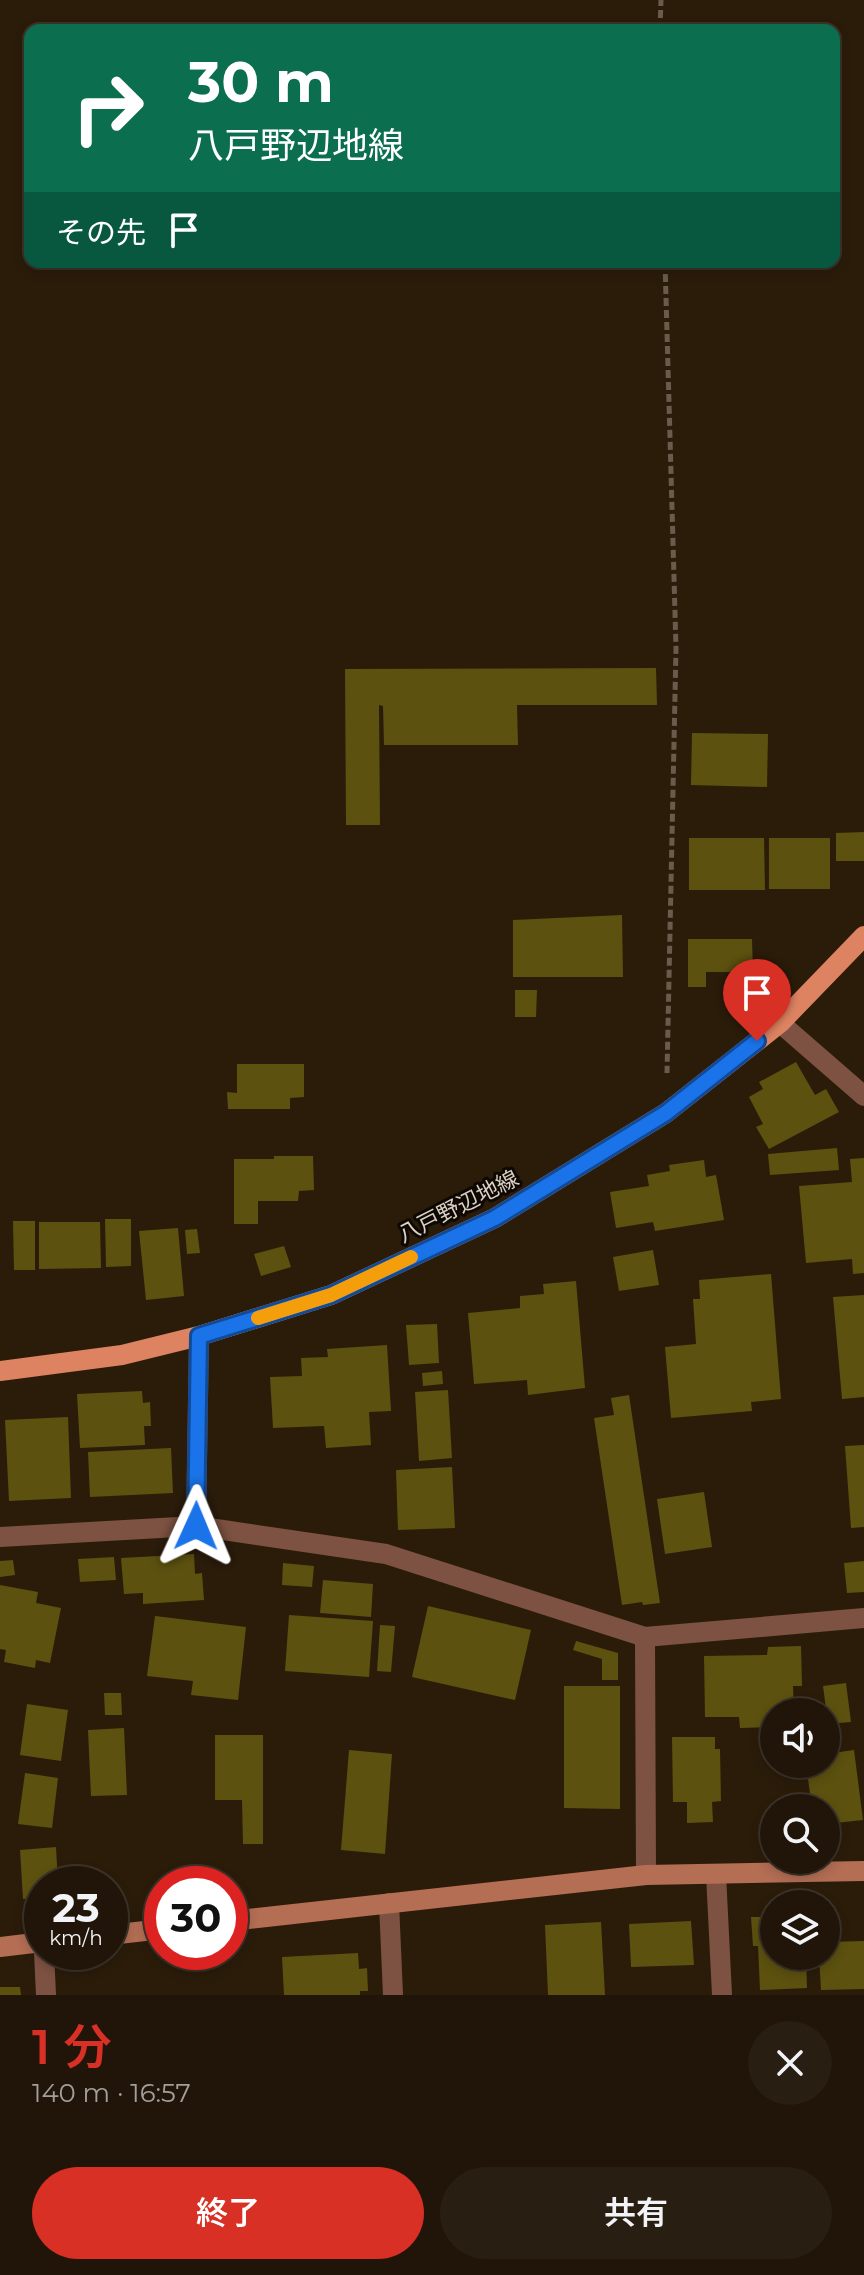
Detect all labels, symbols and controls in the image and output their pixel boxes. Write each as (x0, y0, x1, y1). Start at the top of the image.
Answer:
text: 30 m (188, 48, 334, 116)
icon: right (56, 56, 160, 160)
text: 八戸野辺地線 (188, 123, 404, 167)
icon: arrive (162, 208, 206, 252)
text: その先 (56, 214, 146, 251)
pin (723, 959, 791, 1041)
icon: arrive (735, 971, 779, 1015)
street label: 八戸野辺地線 (393, 1164, 523, 1248)
position arrow (154, 1484, 238, 1568)
map controls (760, 1698, 840, 1970)
button: sound (760, 1698, 840, 1778)
button: search (760, 1794, 840, 1874)
speed limit sign: 30 (144, 1866, 248, 1970)
text: 23 (52, 1883, 100, 1932)
button: layers (760, 1890, 840, 1970)
text: km/h (49, 1926, 103, 1950)
text: 1 分 (32, 2018, 112, 2076)
button: close (748, 2021, 832, 2105)
text: 140 m · 16:57 (32, 2077, 191, 2109)
button: 終了 (32, 2167, 424, 2259)
button: 共有 (440, 2167, 832, 2259)

